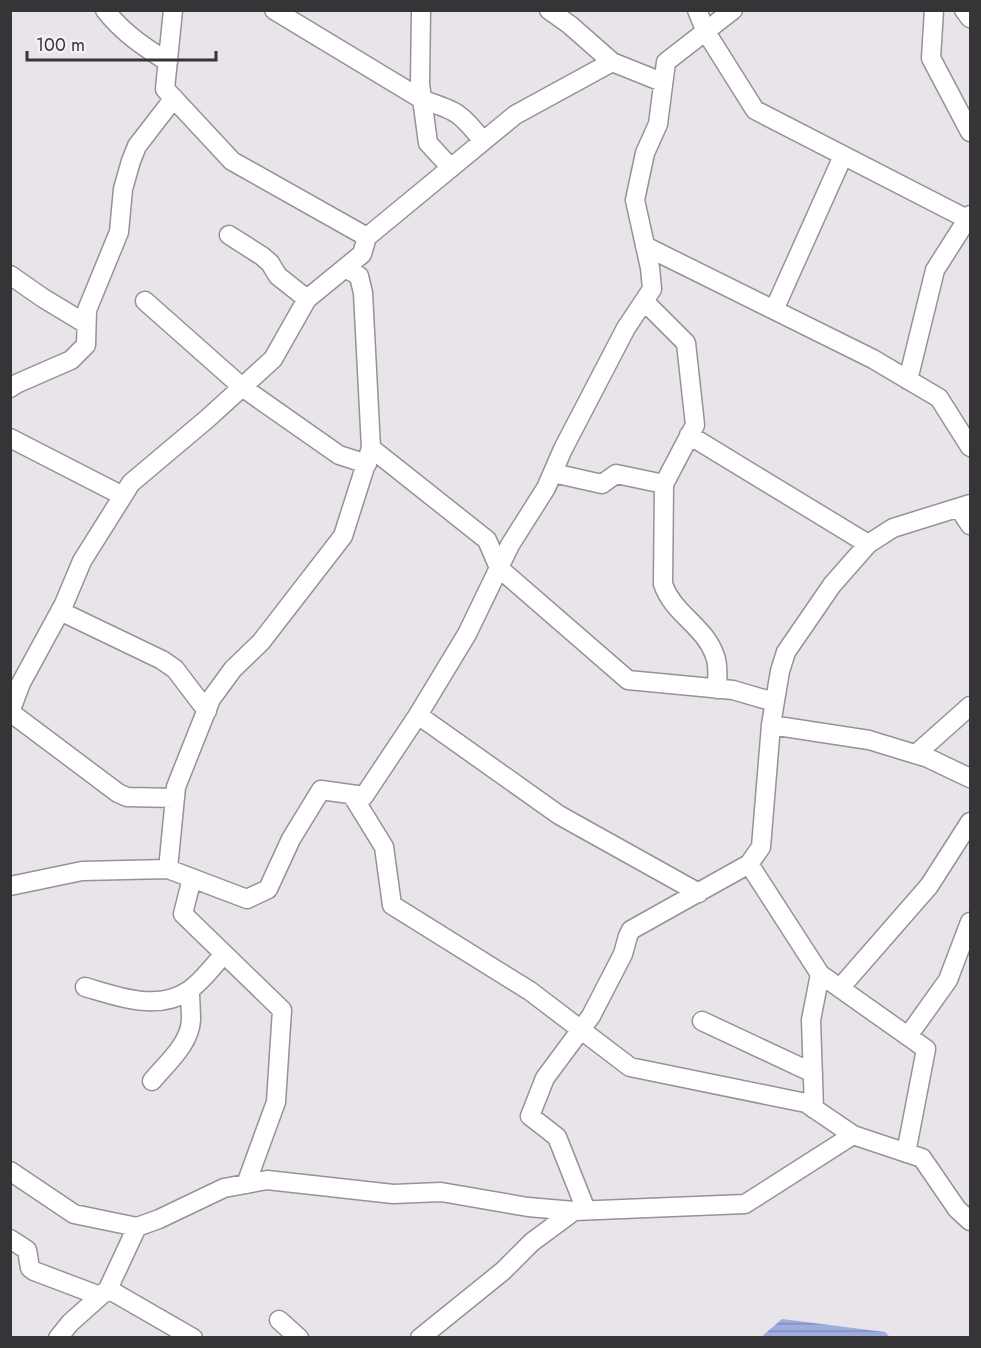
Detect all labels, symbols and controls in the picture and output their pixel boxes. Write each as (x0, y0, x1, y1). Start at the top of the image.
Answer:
scale bar (27, 24, 216, 62)
text: 100 m (36, 32, 85, 58)

